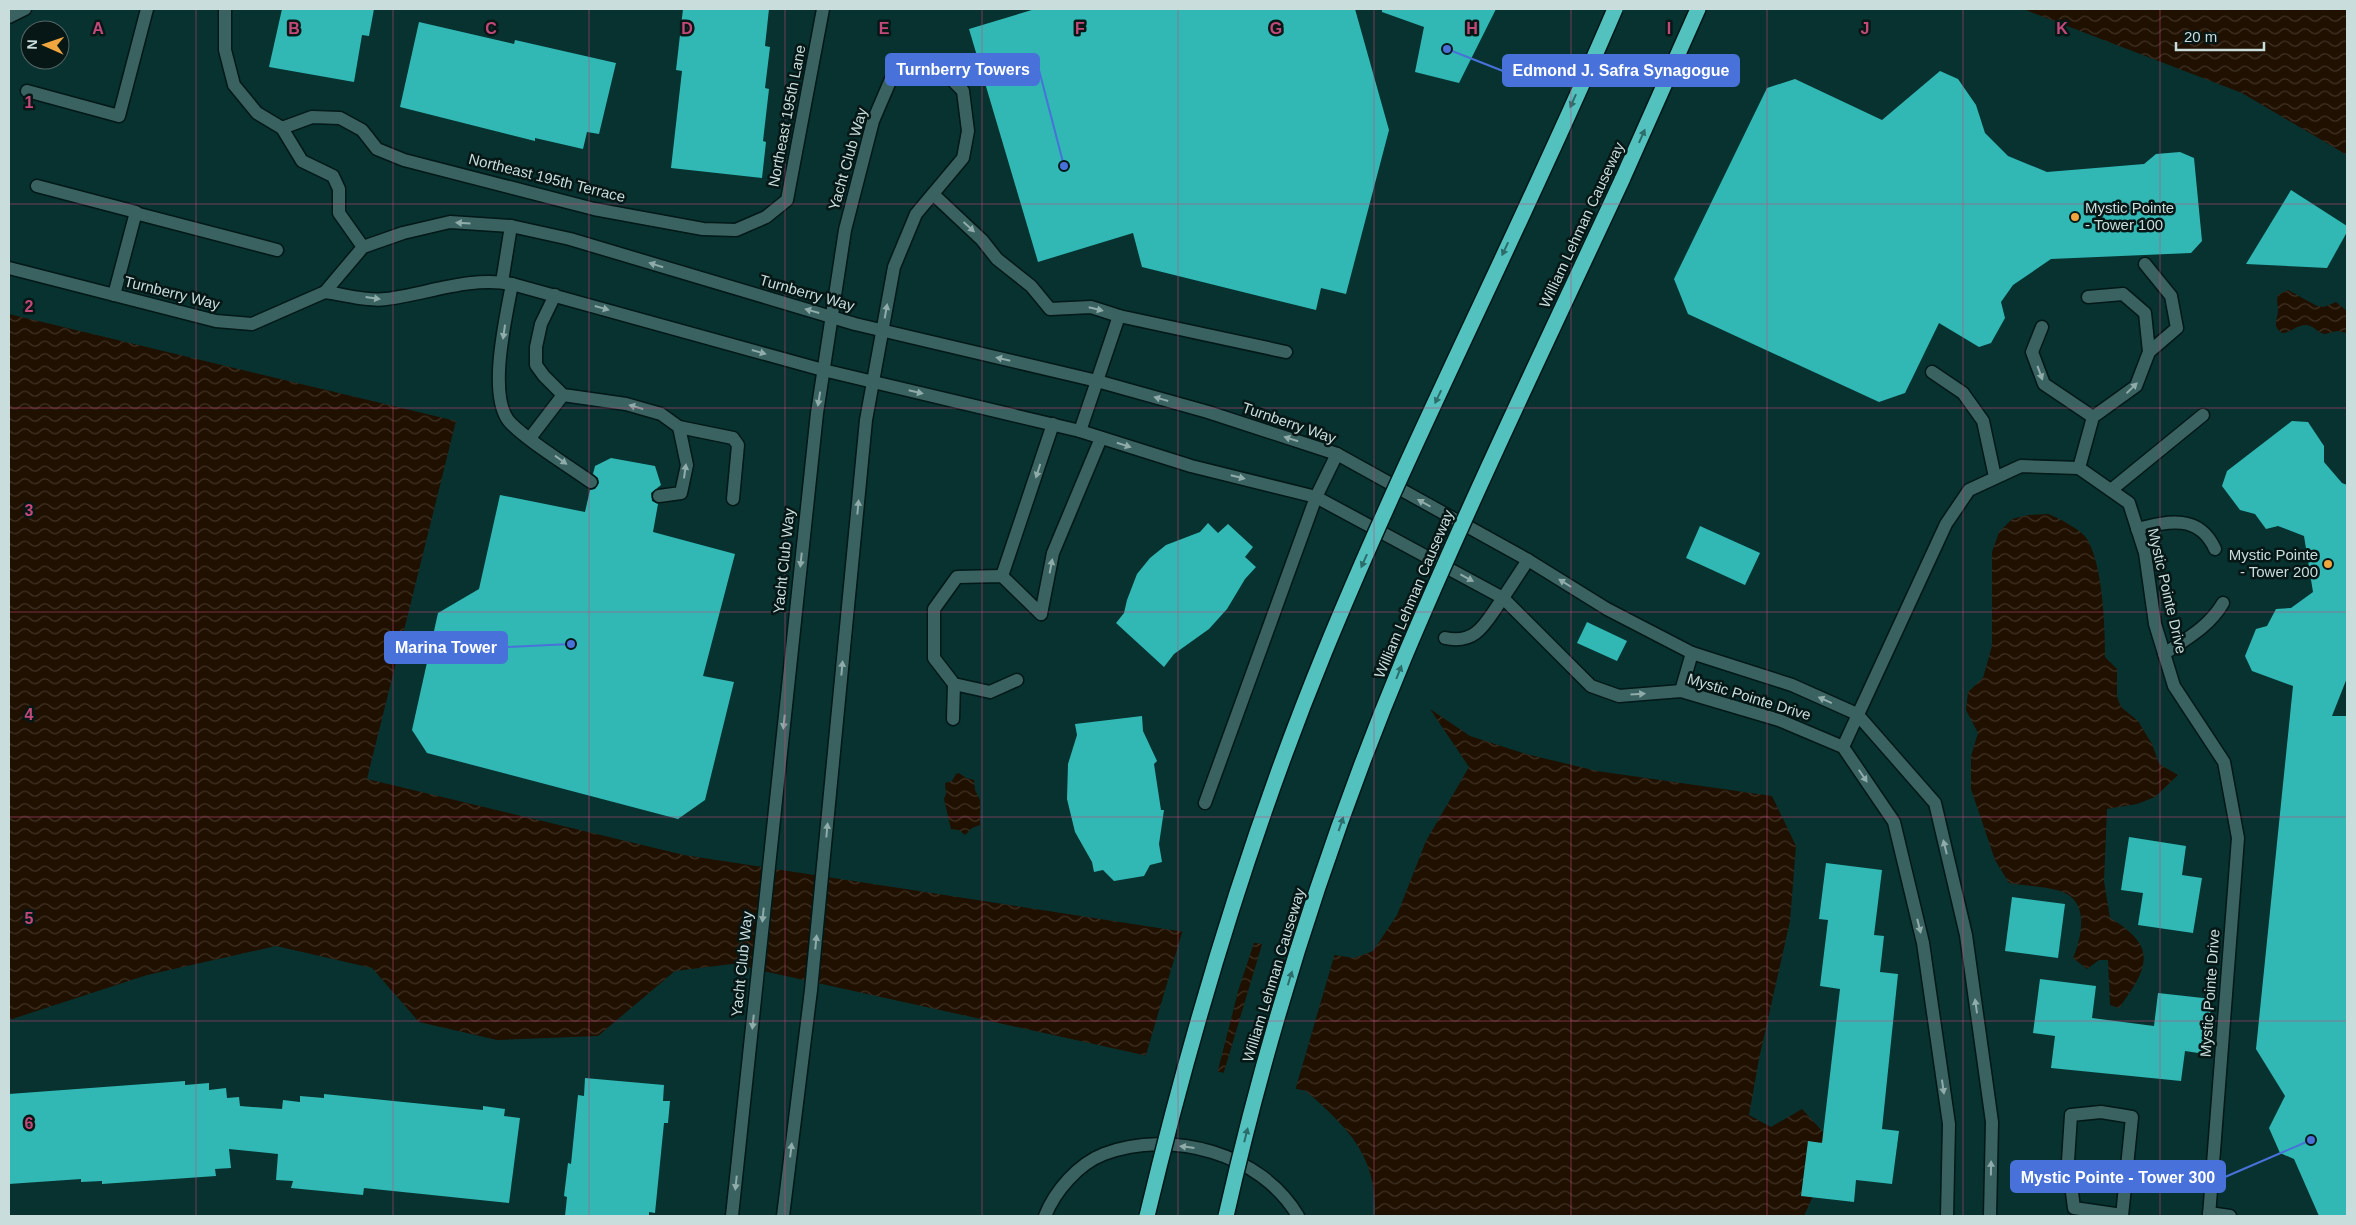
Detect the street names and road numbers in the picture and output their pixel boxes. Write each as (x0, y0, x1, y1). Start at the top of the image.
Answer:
street label: Northeast 195th Lane (764, 43, 809, 188)
street label: Yacht Club Way (825, 105, 870, 212)
street label: William Lehman Causeway (1536, 139, 1628, 310)
street label: Northeast 195th Terrace (467, 150, 627, 205)
street label: Turnberry Way (758, 271, 857, 314)
street label: Turnberry Way (122, 272, 222, 313)
street label: Turnberry Way (1240, 399, 1339, 447)
street label: Yacht Club Way (770, 507, 798, 614)
street label: William Lehman Causeway (1370, 507, 1457, 680)
street label: Mystic Pointe Drive (2145, 526, 2190, 655)
street label: Mystic Pointe Drive (1685, 670, 1813, 723)
street label: William Lehman Causeway (1239, 885, 1308, 1064)
street label: Yacht Club Way (728, 910, 756, 1017)
street label: Mystic Pointe Drive (2197, 928, 2222, 1058)

